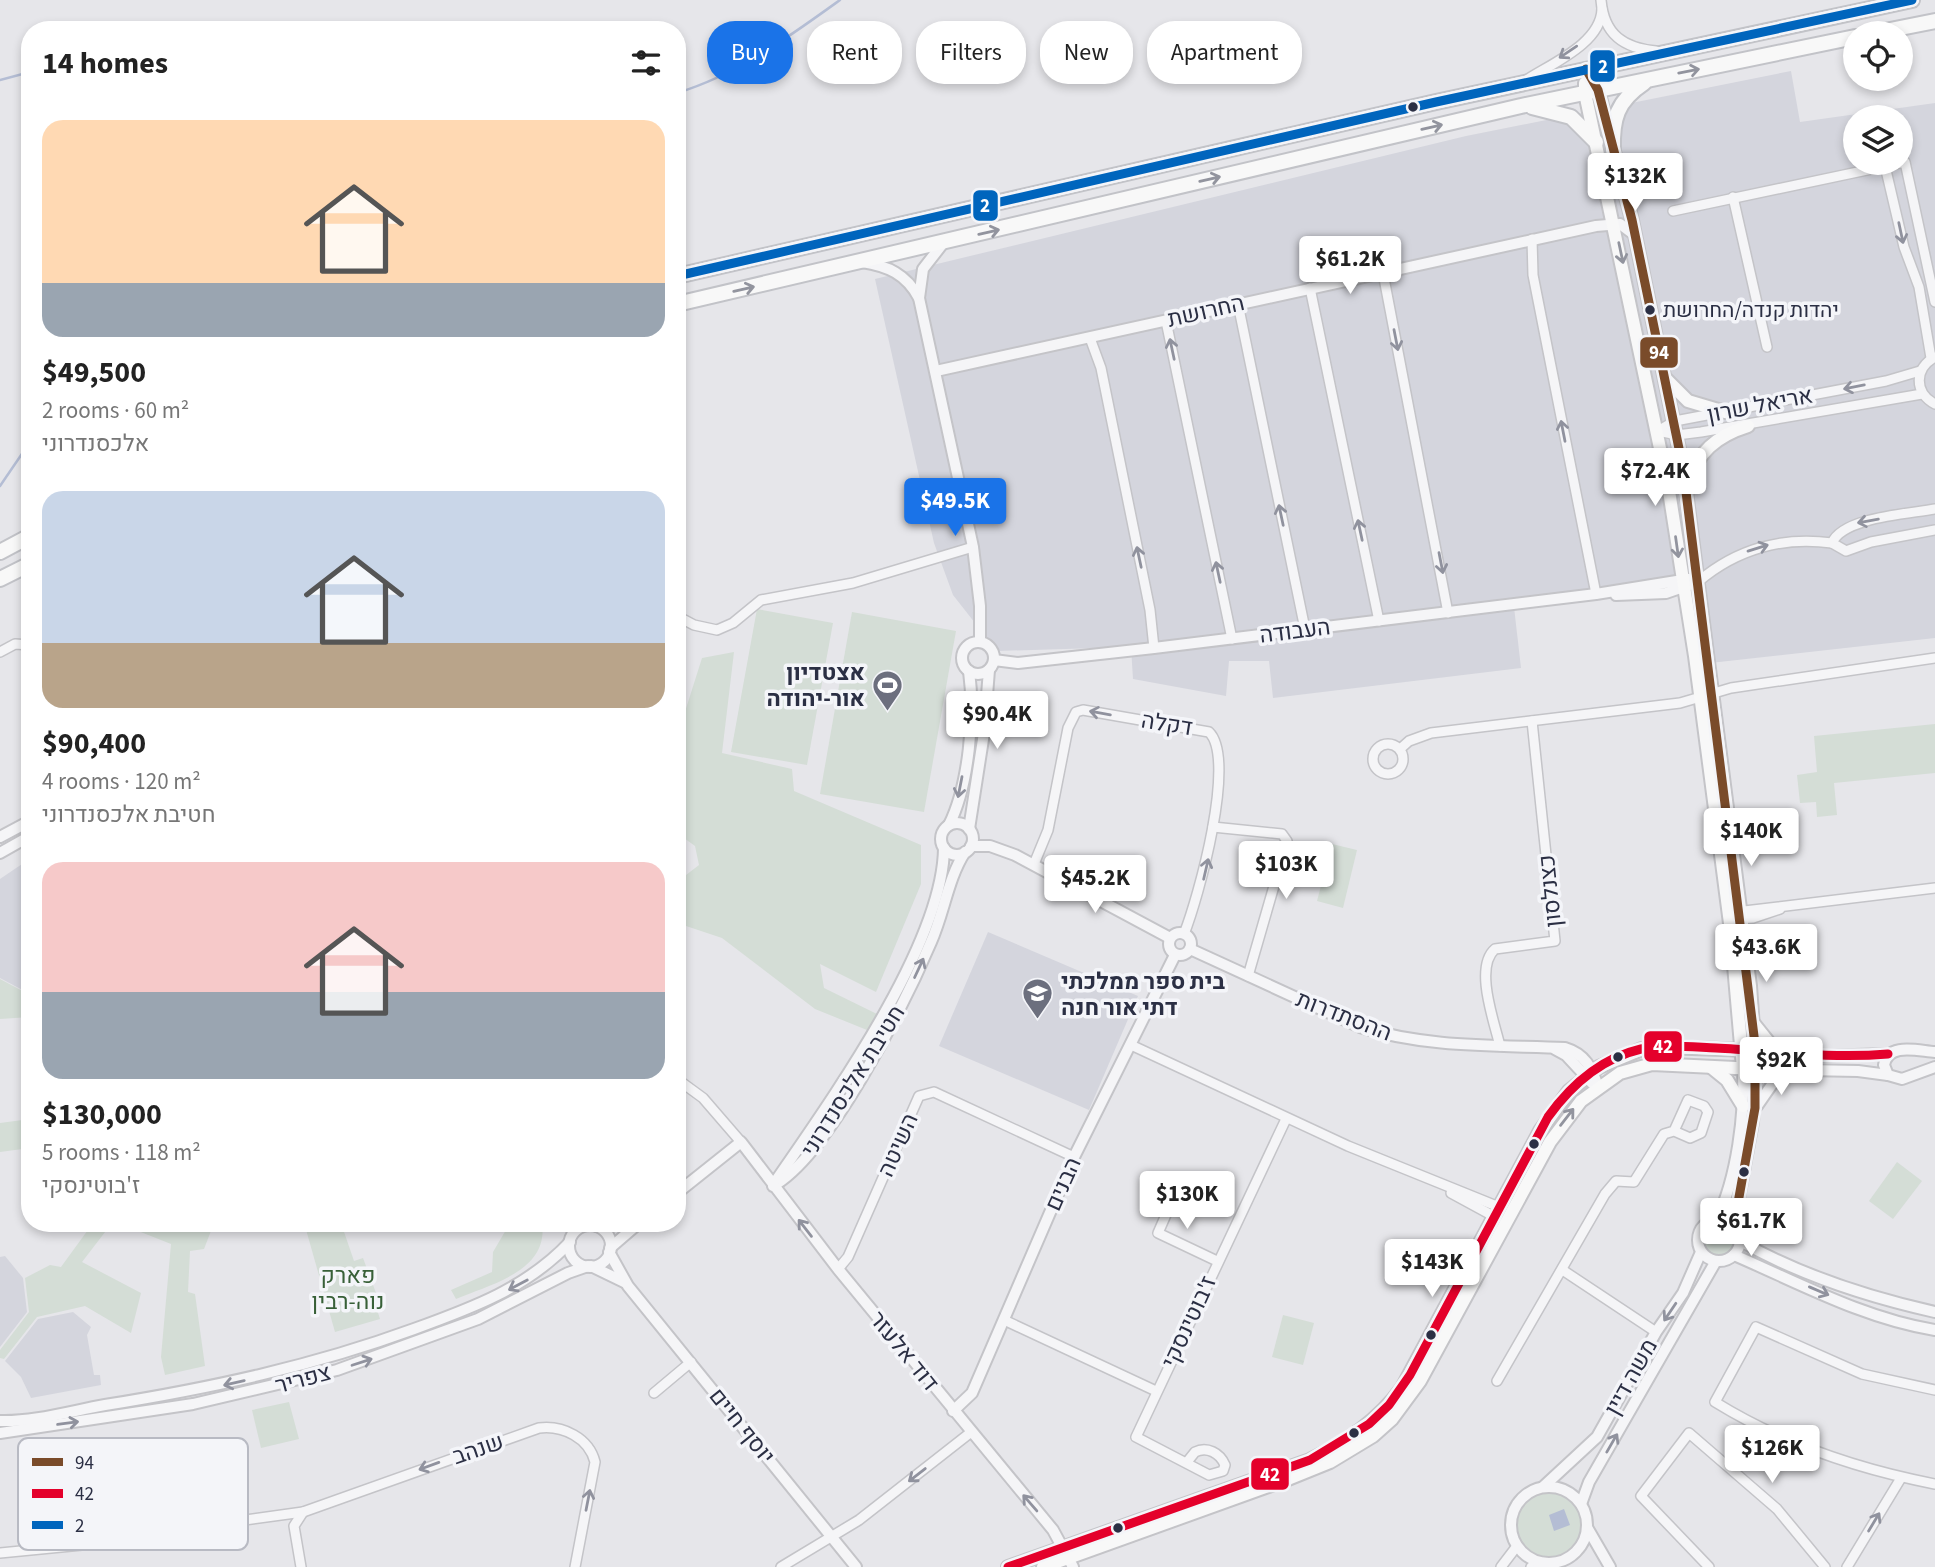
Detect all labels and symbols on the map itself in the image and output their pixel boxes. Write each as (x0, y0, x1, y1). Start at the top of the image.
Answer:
one-way arrow (1559, 46, 1579, 60)
line badge: 2 (1589, 49, 1616, 83)
text: 2 (1598, 54, 1608, 81)
one-way arrow (1677, 64, 1700, 77)
unlabelled marker (1406, 100, 1420, 114)
one-way arrow (1420, 119, 1443, 133)
pin: $132K (1586, 154, 1684, 213)
one-way arrow (1199, 172, 1221, 185)
line badge: 2 (972, 189, 999, 222)
text: 2 (980, 193, 990, 220)
one-way arrow (1894, 221, 1908, 244)
one-way arrow (977, 225, 1000, 238)
pin: $61.2K (1293, 236, 1407, 296)
one-way arrow (1614, 241, 1628, 264)
one-way arrow (732, 282, 755, 295)
street label: החרושת (1164, 286, 1248, 336)
place label: יהדות קנדה/החרושת (1663, 295, 1839, 325)
marker: יהדות קנדה/החרושת (1643, 303, 1657, 317)
one-way arrow (1390, 328, 1403, 351)
line badge: 94 (1639, 336, 1679, 369)
one-way arrow (1164, 338, 1178, 361)
text: 94 (1649, 340, 1669, 367)
street label: אריאל שרון (1704, 379, 1816, 431)
one-way arrow (1843, 381, 1866, 394)
one-way arrow (1556, 420, 1570, 443)
pin: $72.4K (1598, 448, 1712, 508)
pin: $49.5K (898, 478, 1012, 538)
one-way arrow (1274, 504, 1288, 527)
one-way arrow (1857, 515, 1880, 529)
one-way arrow (1353, 519, 1367, 542)
one-way arrow (1671, 535, 1684, 558)
one-way arrow (1746, 541, 1768, 554)
one-way arrow (1132, 546, 1146, 569)
one-way arrow (1434, 551, 1448, 574)
one-way arrow (1211, 561, 1225, 584)
street label: העבודה (1258, 610, 1332, 652)
place label: אצטדיון אור-יהודה (767, 656, 865, 715)
sports icon: אצטדיון אור-יהודה (871, 668, 905, 712)
pin: $90.4K (940, 692, 1054, 751)
street label: דקלה (1139, 704, 1195, 744)
one-way arrow (1089, 706, 1112, 719)
one-way arrow (953, 775, 967, 798)
pin: $140K (1702, 808, 1800, 868)
pin: $103K (1237, 842, 1335, 901)
street label: כצנלסון (1530, 853, 1570, 929)
pin: $45.2K (1038, 856, 1152, 915)
one-way arrow (1199, 858, 1213, 881)
pin: $43.6K (1709, 925, 1823, 984)
one-way arrow (913, 958, 926, 979)
place label: בית ספר ממלכתי דתי אור חנה (1061, 965, 1225, 1024)
school or university icon: בית ספר ממלכתי דתי אור חנה (1021, 977, 1055, 1021)
street label: ההסתדרות (1291, 983, 1397, 1049)
street label: חטיבת אלכסנדרוני (793, 999, 913, 1163)
line badge: 42 (1643, 1030, 1683, 1063)
text: 42 (1653, 1034, 1673, 1061)
pin: $92K (1740, 1038, 1822, 1097)
unlabelled marker (1611, 1050, 1625, 1064)
street label: השיטה (869, 1108, 927, 1182)
one-way arrow (1560, 1108, 1575, 1126)
unlabelled marker (1527, 1137, 1541, 1151)
street label: הבנים (1037, 1152, 1089, 1216)
unlabelled marker (1737, 1165, 1751, 1179)
pin: $130K (1138, 1172, 1236, 1231)
pin: $61.7K (1694, 1198, 1808, 1258)
one-way arrow (798, 1219, 813, 1237)
pin: $143K (1383, 1240, 1481, 1299)
park label: פארק נוה-רבין (312, 1259, 384, 1318)
street label: ז'בוטינסקי (1153, 1271, 1225, 1373)
one-way arrow (508, 1279, 529, 1292)
one-way arrow (1808, 1286, 1829, 1299)
one-way arrow (1663, 1302, 1677, 1321)
street label: דוד אלעזר (861, 1304, 947, 1398)
unlabelled marker (1424, 1328, 1438, 1342)
street label: משה דיין (1596, 1333, 1666, 1421)
one-way arrow (350, 1355, 372, 1367)
street label: צפריר (271, 1356, 335, 1402)
one-way arrow (223, 1376, 246, 1390)
street label: יוסף חיים (701, 1381, 783, 1471)
one-way arrow (56, 1417, 78, 1430)
street label: שנהב (448, 1425, 508, 1473)
unlabelled marker (1347, 1426, 1361, 1440)
pin: $126K (1723, 1426, 1821, 1485)
one-way arrow (1606, 1433, 1619, 1454)
legend (18, 1438, 248, 1550)
text: 94 (75, 1450, 94, 1477)
line badge: 42 (1250, 1457, 1290, 1491)
one-way arrow (418, 1461, 440, 1473)
text: 42 (1260, 1462, 1280, 1489)
one-way arrow (908, 1468, 926, 1483)
text: 42 (75, 1481, 94, 1508)
one-way arrow (582, 1489, 596, 1512)
one-way arrow (1022, 1494, 1038, 1512)
text: 2 (75, 1513, 84, 1540)
one-way arrow (1868, 1513, 1882, 1533)
unlabelled marker (1111, 1521, 1125, 1535)

